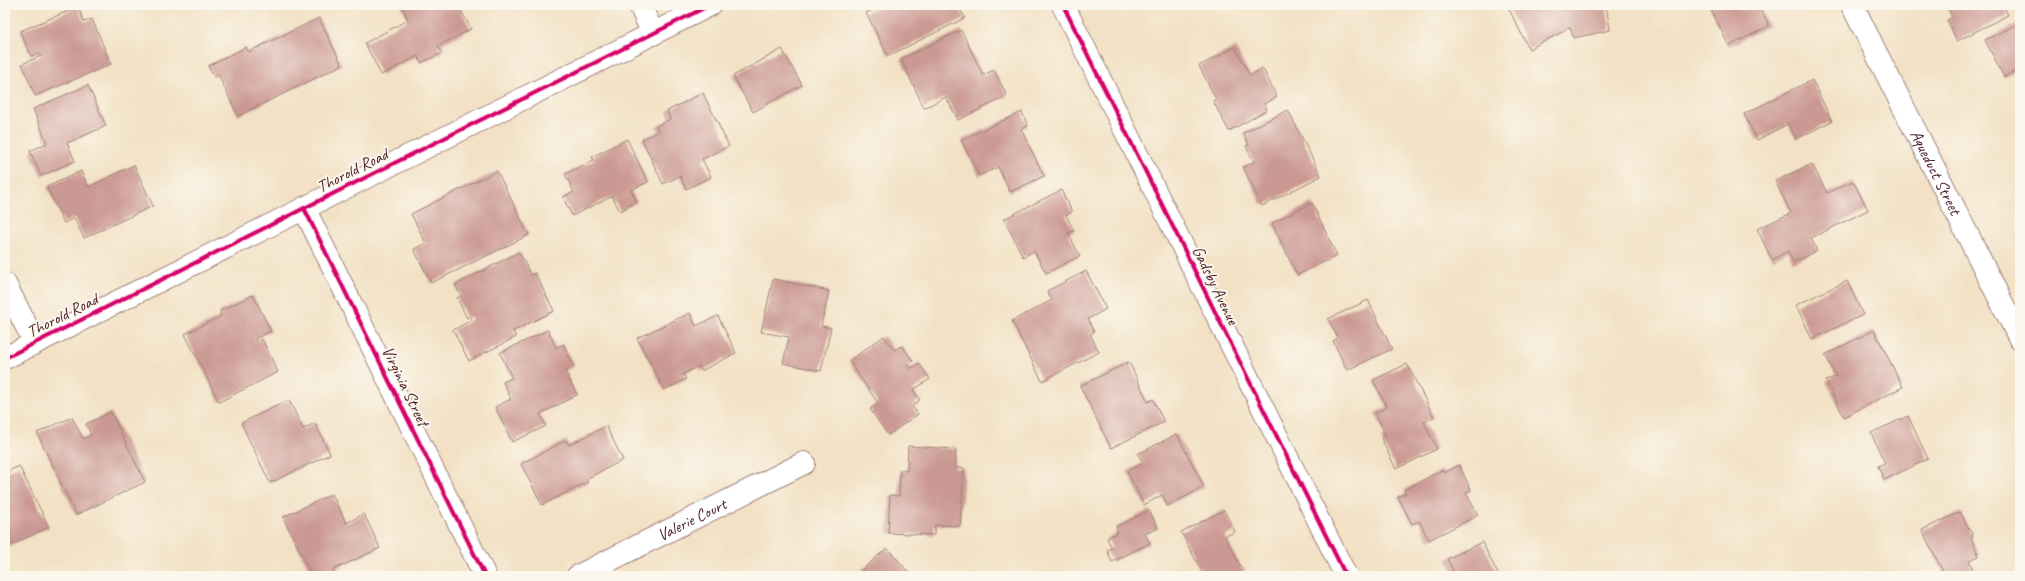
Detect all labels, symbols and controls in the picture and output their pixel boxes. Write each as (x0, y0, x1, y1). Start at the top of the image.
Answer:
street label: Aqueduct Street (1905, 126, 1967, 220)
street label: Thorold Road (313, 142, 394, 197)
street label: Gadsby Avenue (1188, 243, 1244, 329)
street label: Thorold Road (23, 287, 104, 342)
street label: Virginia Street (377, 343, 435, 432)
street label: Valerie Court (654, 493, 732, 546)

